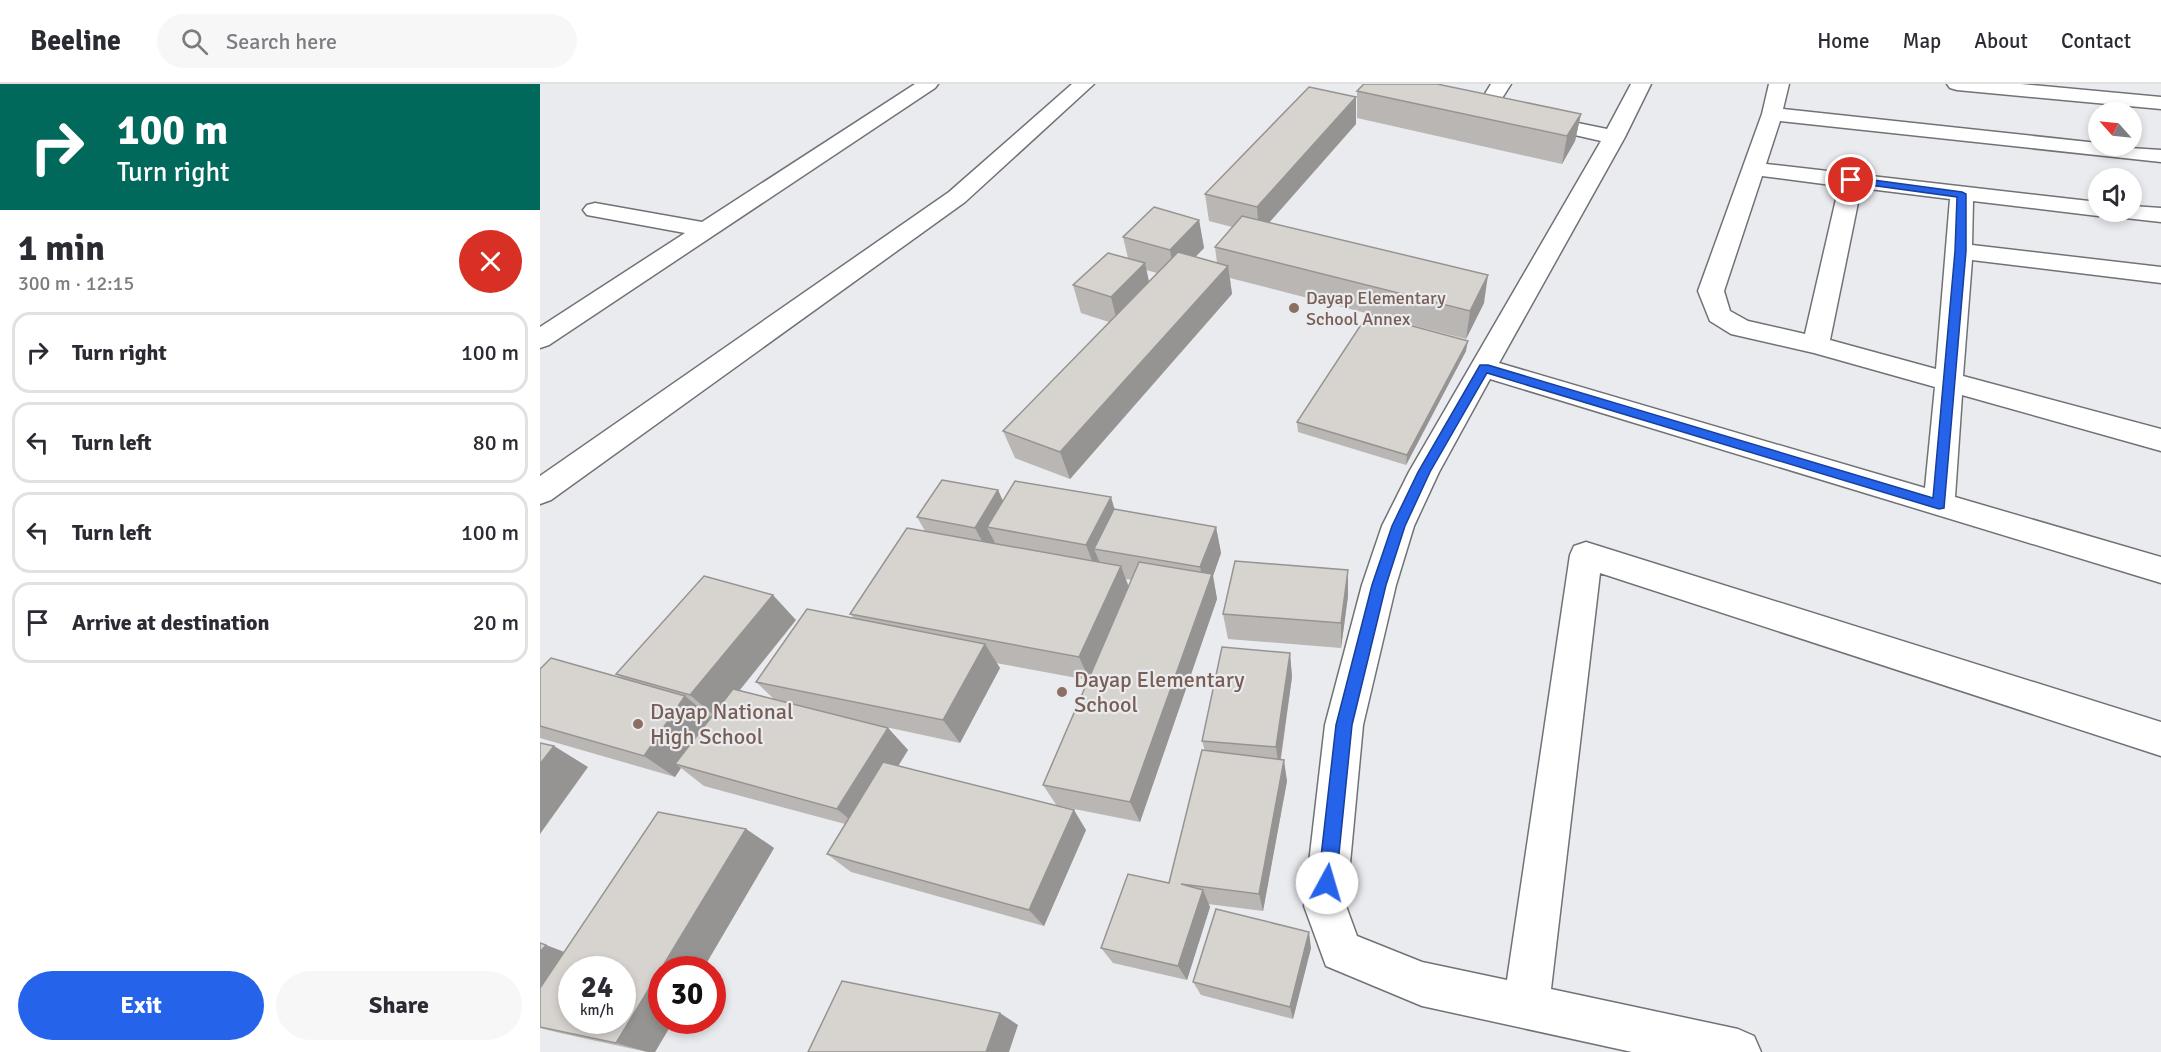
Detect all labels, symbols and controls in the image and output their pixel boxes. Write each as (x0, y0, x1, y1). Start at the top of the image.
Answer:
search box (157, 14, 577, 68)
text: Beeline (30, 24, 121, 58)
icon: search (178, 25, 211, 58)
text: Search here (226, 28, 337, 55)
text: Home (1817, 28, 1870, 54)
text: Map (1903, 28, 1941, 54)
text: About (1974, 28, 2028, 54)
text: Contact (2061, 28, 2131, 54)
north arrow (2088, 102, 2142, 156)
map controls (2088, 102, 2142, 222)
text: 100 m (117, 105, 228, 156)
icon: right (18, 108, 96, 186)
pin (1825, 154, 1876, 205)
text: Turn right (117, 156, 230, 189)
icon: arrive (1834, 163, 1867, 196)
button: sound (2088, 168, 2142, 222)
text: 1 min (18, 226, 105, 271)
button: close (459, 230, 522, 293)
text: 300 m · 12:15 (18, 271, 134, 296)
place label: Dayap Elementary School Annex (1306, 287, 1446, 330)
marker: Dayap Elementary School Annex (1287, 301, 1301, 315)
icon: right (21, 336, 54, 369)
text: Turn right (72, 339, 167, 366)
text: 100 m (461, 339, 519, 366)
icon: left (21, 426, 54, 459)
text: Turn left (72, 429, 152, 456)
text: 80 m (473, 429, 519, 456)
icon: left (21, 516, 54, 549)
text: Turn left (72, 519, 152, 546)
text: 100 m (461, 519, 519, 546)
icon: arrive (21, 606, 54, 639)
text: Arrive at destination (72, 609, 269, 636)
text: 20 m (473, 609, 519, 636)
place label: Dayap Elementary School (1074, 666, 1245, 718)
marker: Dayap Elementary School (1055, 685, 1069, 699)
place label: Dayap National High School (650, 698, 793, 750)
marker: Dayap National High School (631, 717, 645, 731)
position arrow (1295, 851, 1359, 915)
speed limit sign: 30 (648, 956, 726, 1034)
text: 24 (581, 969, 613, 1006)
button: Exit (18, 971, 264, 1040)
button: Share (276, 971, 522, 1040)
text: km/h (580, 1001, 614, 1019)

